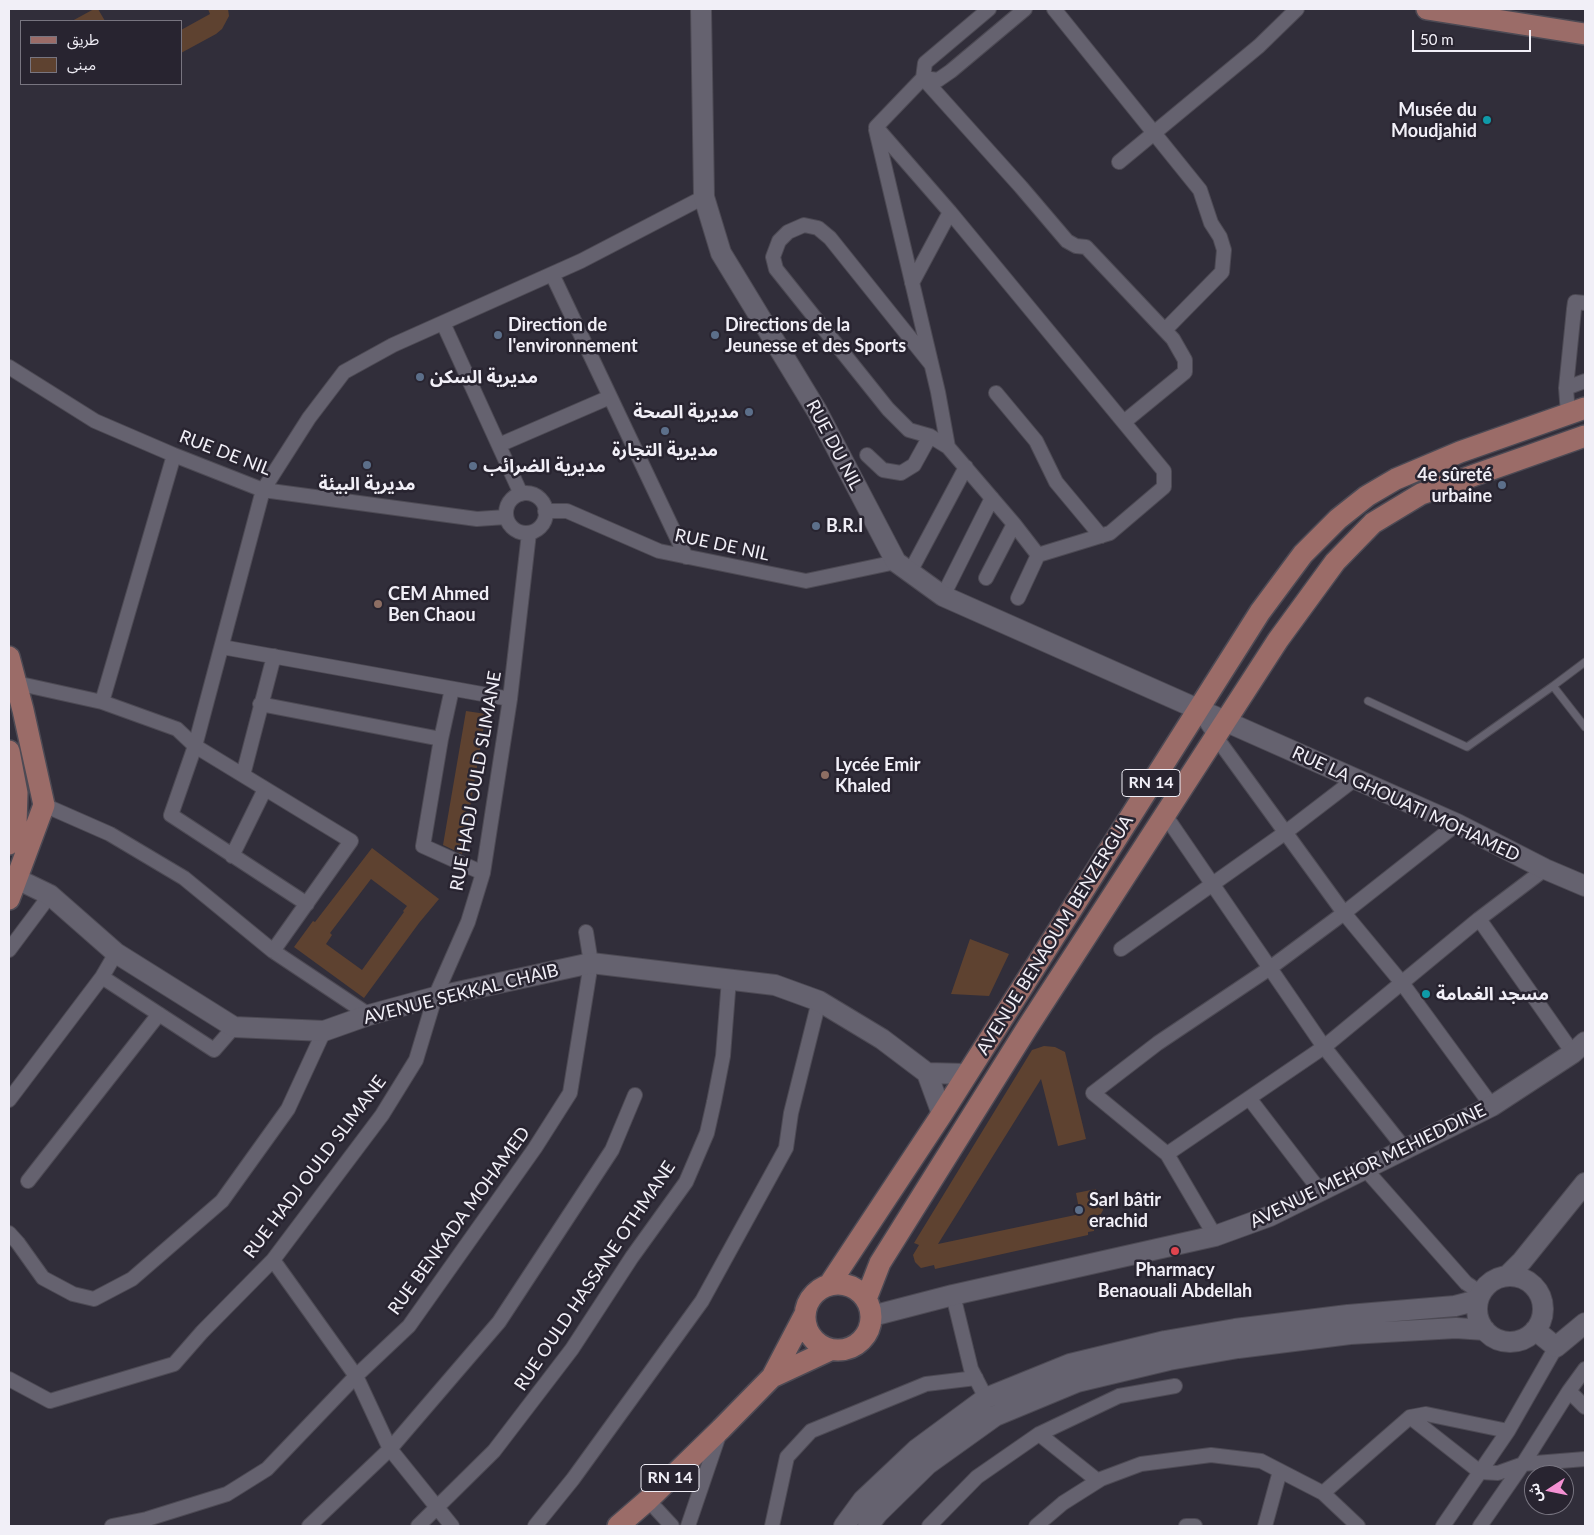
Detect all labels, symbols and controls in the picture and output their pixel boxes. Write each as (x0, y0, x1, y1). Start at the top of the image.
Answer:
legend (20, 20, 182, 85)
scale bar (1414, 20, 1533, 52)
text: طريق (67, 30, 99, 48)
text: 50 m (1420, 30, 1454, 48)
text: مبنى (67, 55, 96, 73)
place label: Musée du Moudjahid (1391, 99, 1477, 142)
marker: Musée du Moudjahid (1481, 114, 1493, 126)
place label: Direction de l'environnement (508, 314, 638, 356)
place label: Directions de la Jeunesse et des Sports (725, 314, 906, 356)
marker: Direction de l'environnement (492, 329, 504, 341)
marker: Directions de la Jeunesse et des Sports (709, 329, 721, 341)
place label: مديرية السكن (430, 366, 538, 388)
marker: مديرية السكن (414, 371, 426, 383)
street label: RUE DU NIL (801, 396, 867, 494)
place label: مديرية الصحة (633, 401, 739, 423)
marker: مديرية الصحة (743, 406, 755, 418)
marker: مديرية التجارة (659, 425, 671, 437)
street label: RUE DE NIL (176, 426, 274, 480)
place label: مديرية التجارة (612, 439, 718, 461)
place label: مديرية الضرائب (483, 455, 606, 477)
marker: مديرية البيئة (361, 459, 373, 471)
marker: مديرية الضرائب (467, 460, 479, 472)
place label: 4e sûreté urbaine (1417, 464, 1492, 506)
place label: مديرية البيئة (318, 473, 416, 495)
marker: 4e sûreté urbaine (1496, 479, 1508, 491)
place label: B.R.I (826, 515, 863, 537)
marker: B.R.I (810, 520, 822, 532)
street label: RUE DE NIL (673, 524, 771, 566)
place label: CEM Ahmed Ben Chaou (388, 583, 489, 626)
marker: CEM Ahmed Ben Chaou (372, 598, 384, 610)
street label: RUE HADJ OULD SLIMANE (446, 669, 506, 893)
street label: RUE LA GHOUATI MOHAMED (1289, 742, 1523, 866)
place label: Lycée Emir Khaled (835, 754, 921, 796)
marker: Lycée Emir Khaled (819, 769, 831, 781)
road number: RN 14 (1122, 770, 1180, 796)
street label: AVENUE BENAOUM BENZERGUA (972, 811, 1138, 1059)
street label: AVENUE SEKKAL CHAIB (361, 959, 561, 1029)
place label: مسجد الغمامة (1436, 983, 1549, 1005)
marker: مسجد الغمامة (1420, 988, 1432, 1000)
street label: RUE HADJ OULD SLIMANE (239, 1071, 391, 1263)
street label: AVENUE MEHOR MEHIEDDINE (1247, 1099, 1489, 1233)
street label: RUE BENKADA MOHAMED (383, 1123, 535, 1319)
street label: RUE OULD HASSANE OTHMANE (510, 1157, 680, 1395)
place label: Sarl bâtir erachid (1089, 1189, 1161, 1232)
marker: Sarl bâtir erachid (1073, 1204, 1085, 1216)
marker: Pharmacy Benaouali Abdellah (1169, 1245, 1181, 1257)
place label: Pharmacy Benaouali Abdellah (1098, 1259, 1252, 1302)
road number: RN 14 (641, 1465, 699, 1492)
north arrow (1524, 1465, 1574, 1515)
text: ش (1525, 1482, 1545, 1504)

